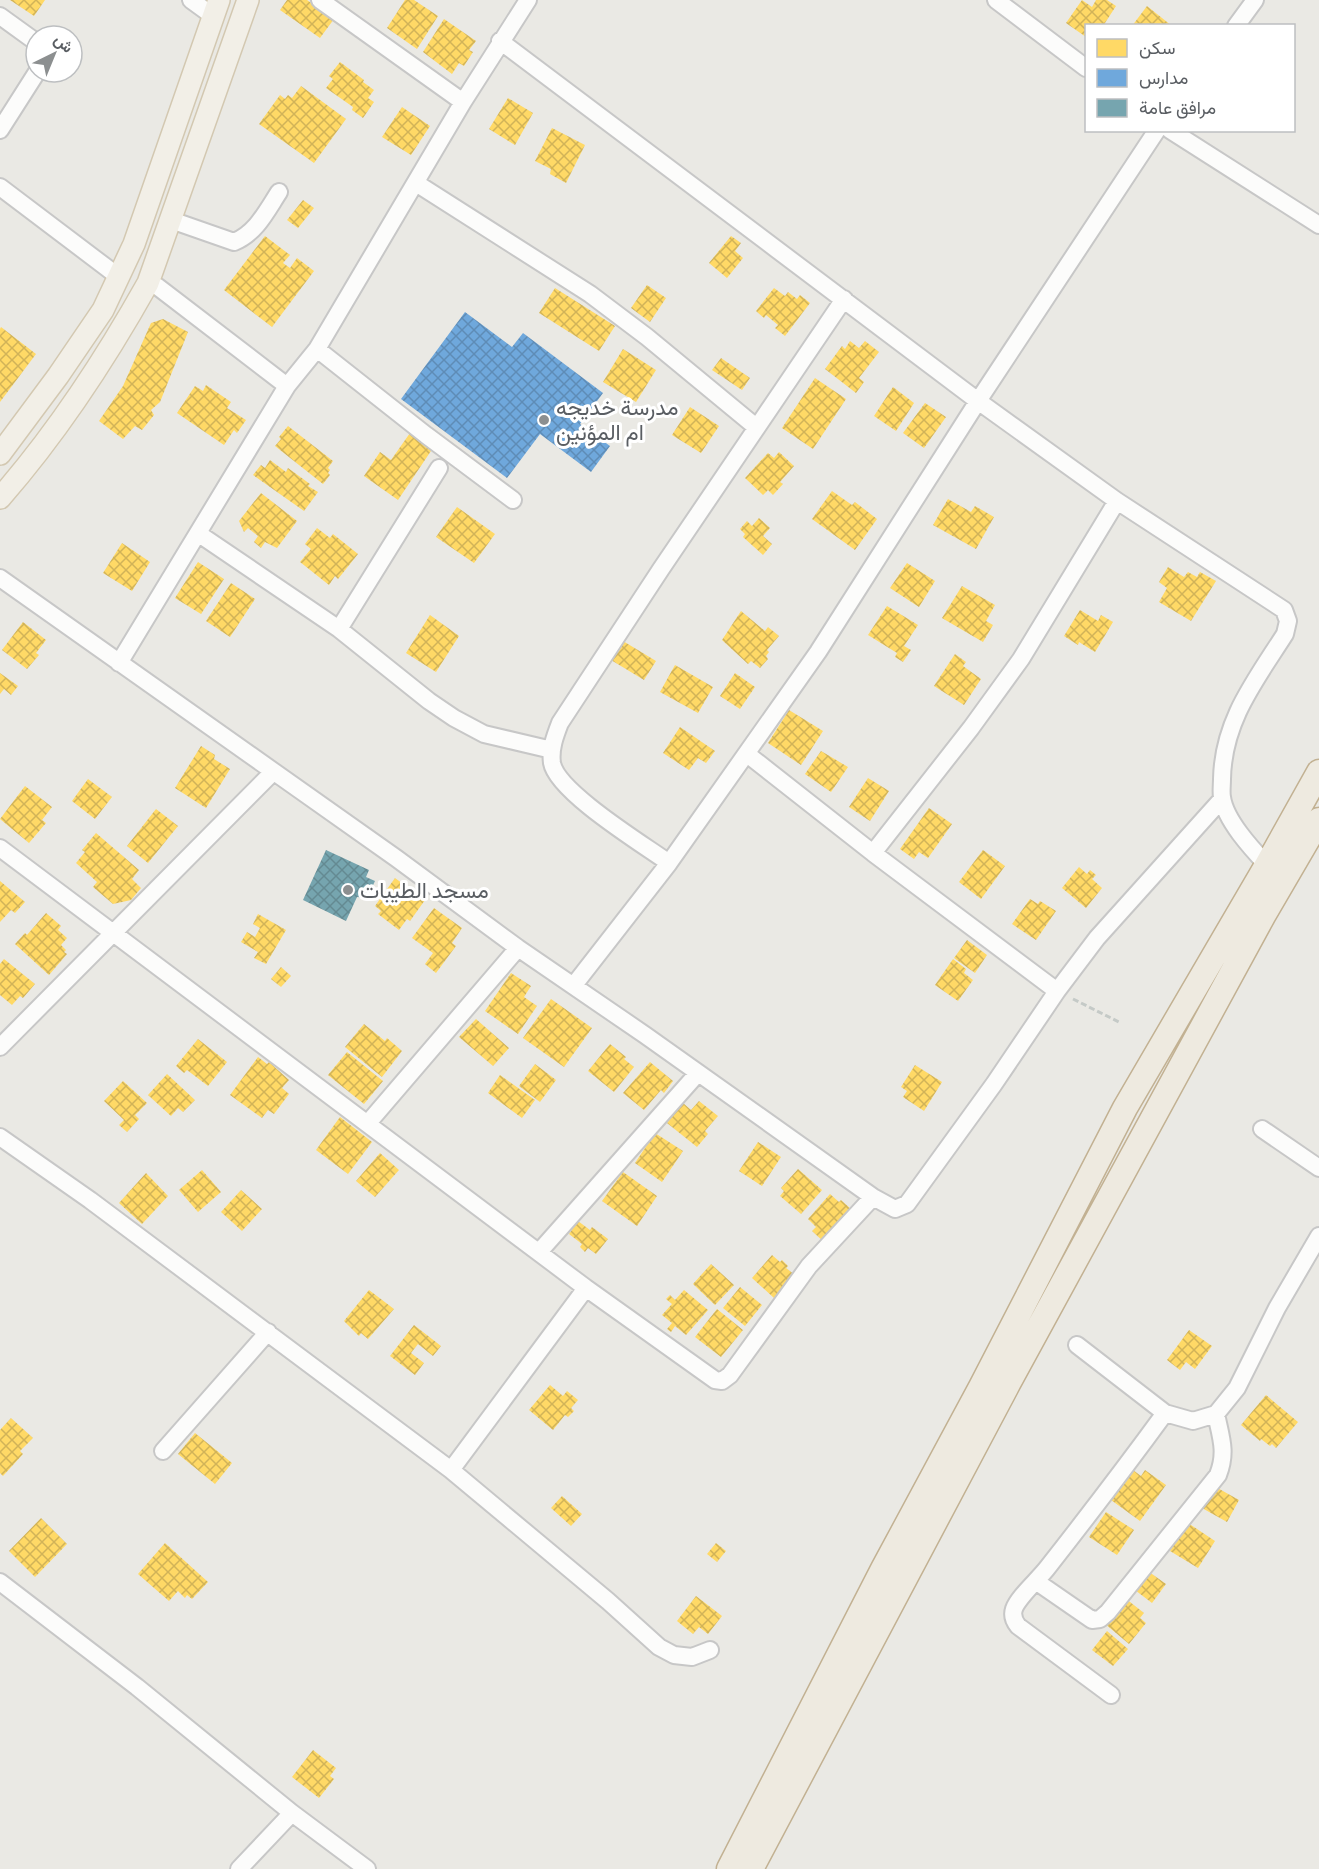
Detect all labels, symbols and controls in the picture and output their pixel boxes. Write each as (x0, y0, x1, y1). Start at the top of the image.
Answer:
north arrow (24, 24, 84, 84)
legend (1085, 24, 1295, 132)
text: ش (50, 29, 78, 57)
text: سكن (1139, 36, 1175, 59)
text: مدارس (1139, 66, 1188, 89)
text: مرافق عامة (1139, 96, 1216, 119)
place label: مدرسة خديجه ام المؤنين (556, 393, 679, 447)
marker: مدرسة خديجه ام المؤنين (537, 413, 551, 427)
place label: مسجد الطيبات (360, 876, 489, 903)
marker: مسجد الطيبات (341, 883, 355, 897)

